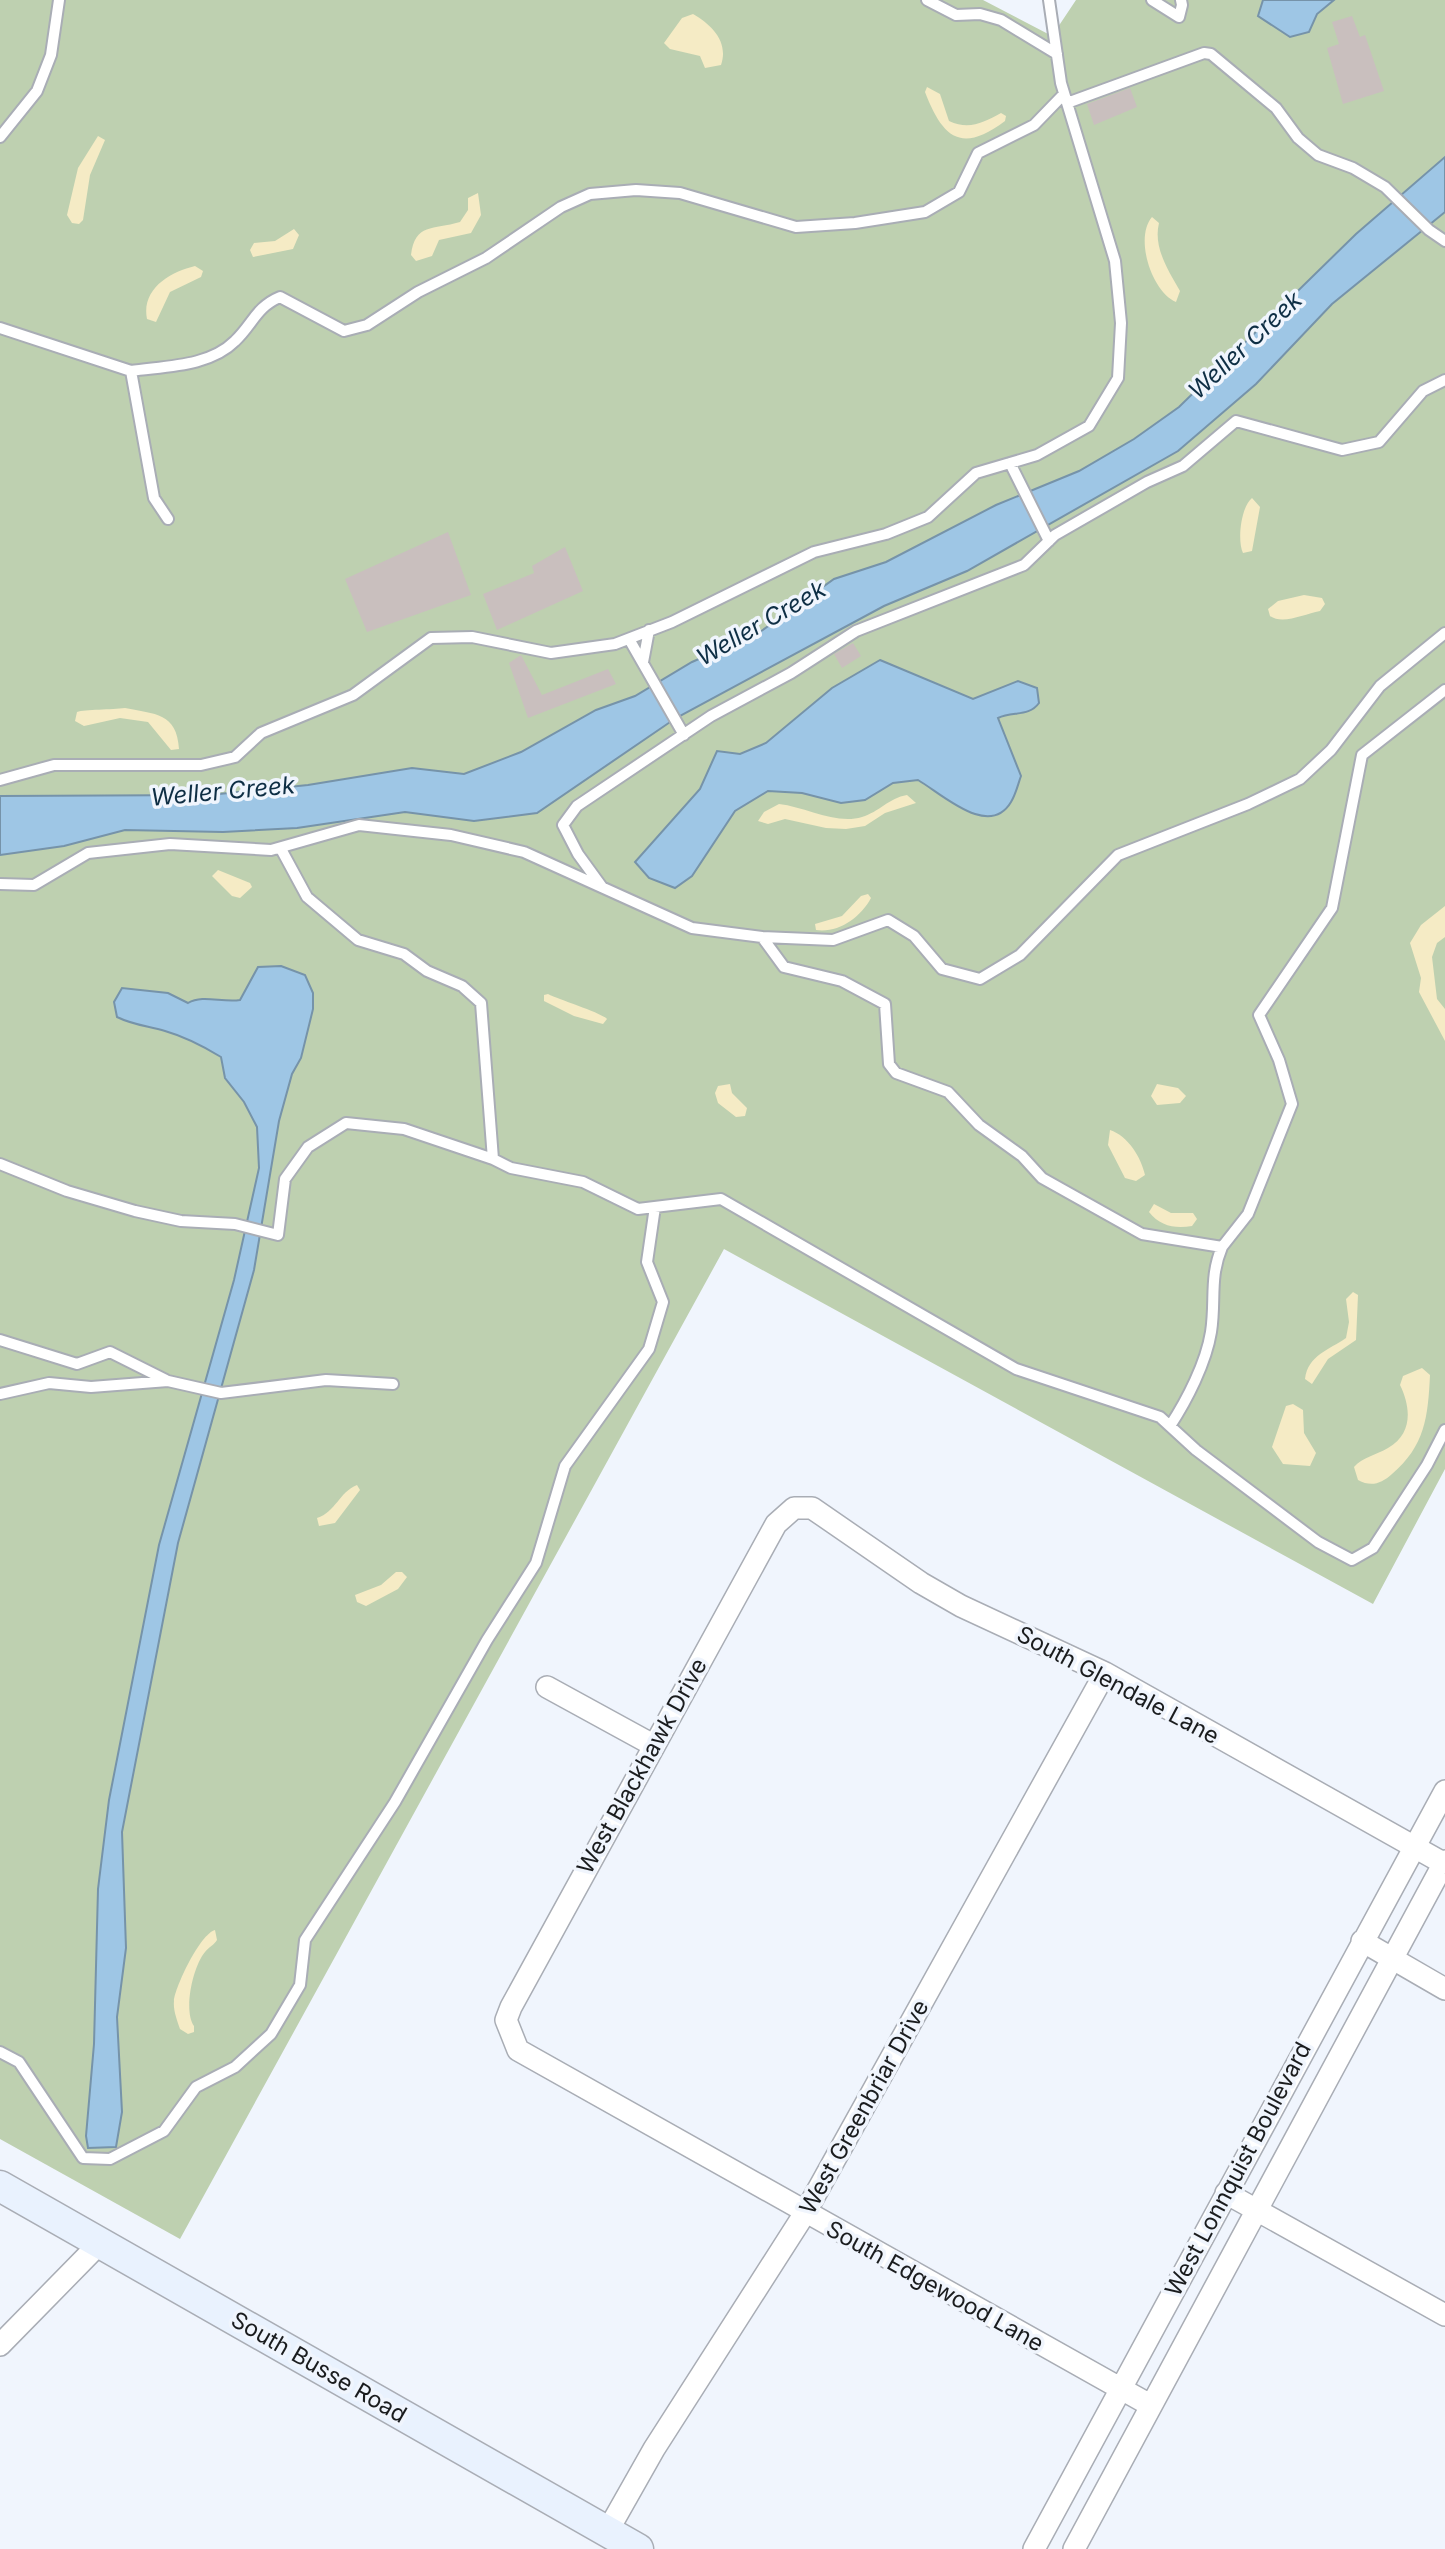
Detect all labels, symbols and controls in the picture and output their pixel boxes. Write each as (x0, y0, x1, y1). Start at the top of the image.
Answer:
water label: Weller Creek (1182, 285, 1308, 405)
water label: Weller Creek (691, 574, 832, 672)
water label: Weller Creek (150, 770, 297, 812)
street label: South Glendale Lane (1012, 1620, 1224, 1750)
street label: West Blackhawk Drive (571, 1653, 713, 1879)
street label: West Greenbriar Drive (793, 1995, 935, 2219)
street label: West Lonnquist Boulevard (1159, 2037, 1317, 2301)
street label: South Edgewood Lane (821, 2215, 1049, 2357)
street label: South Busse Road (226, 2305, 412, 2429)

